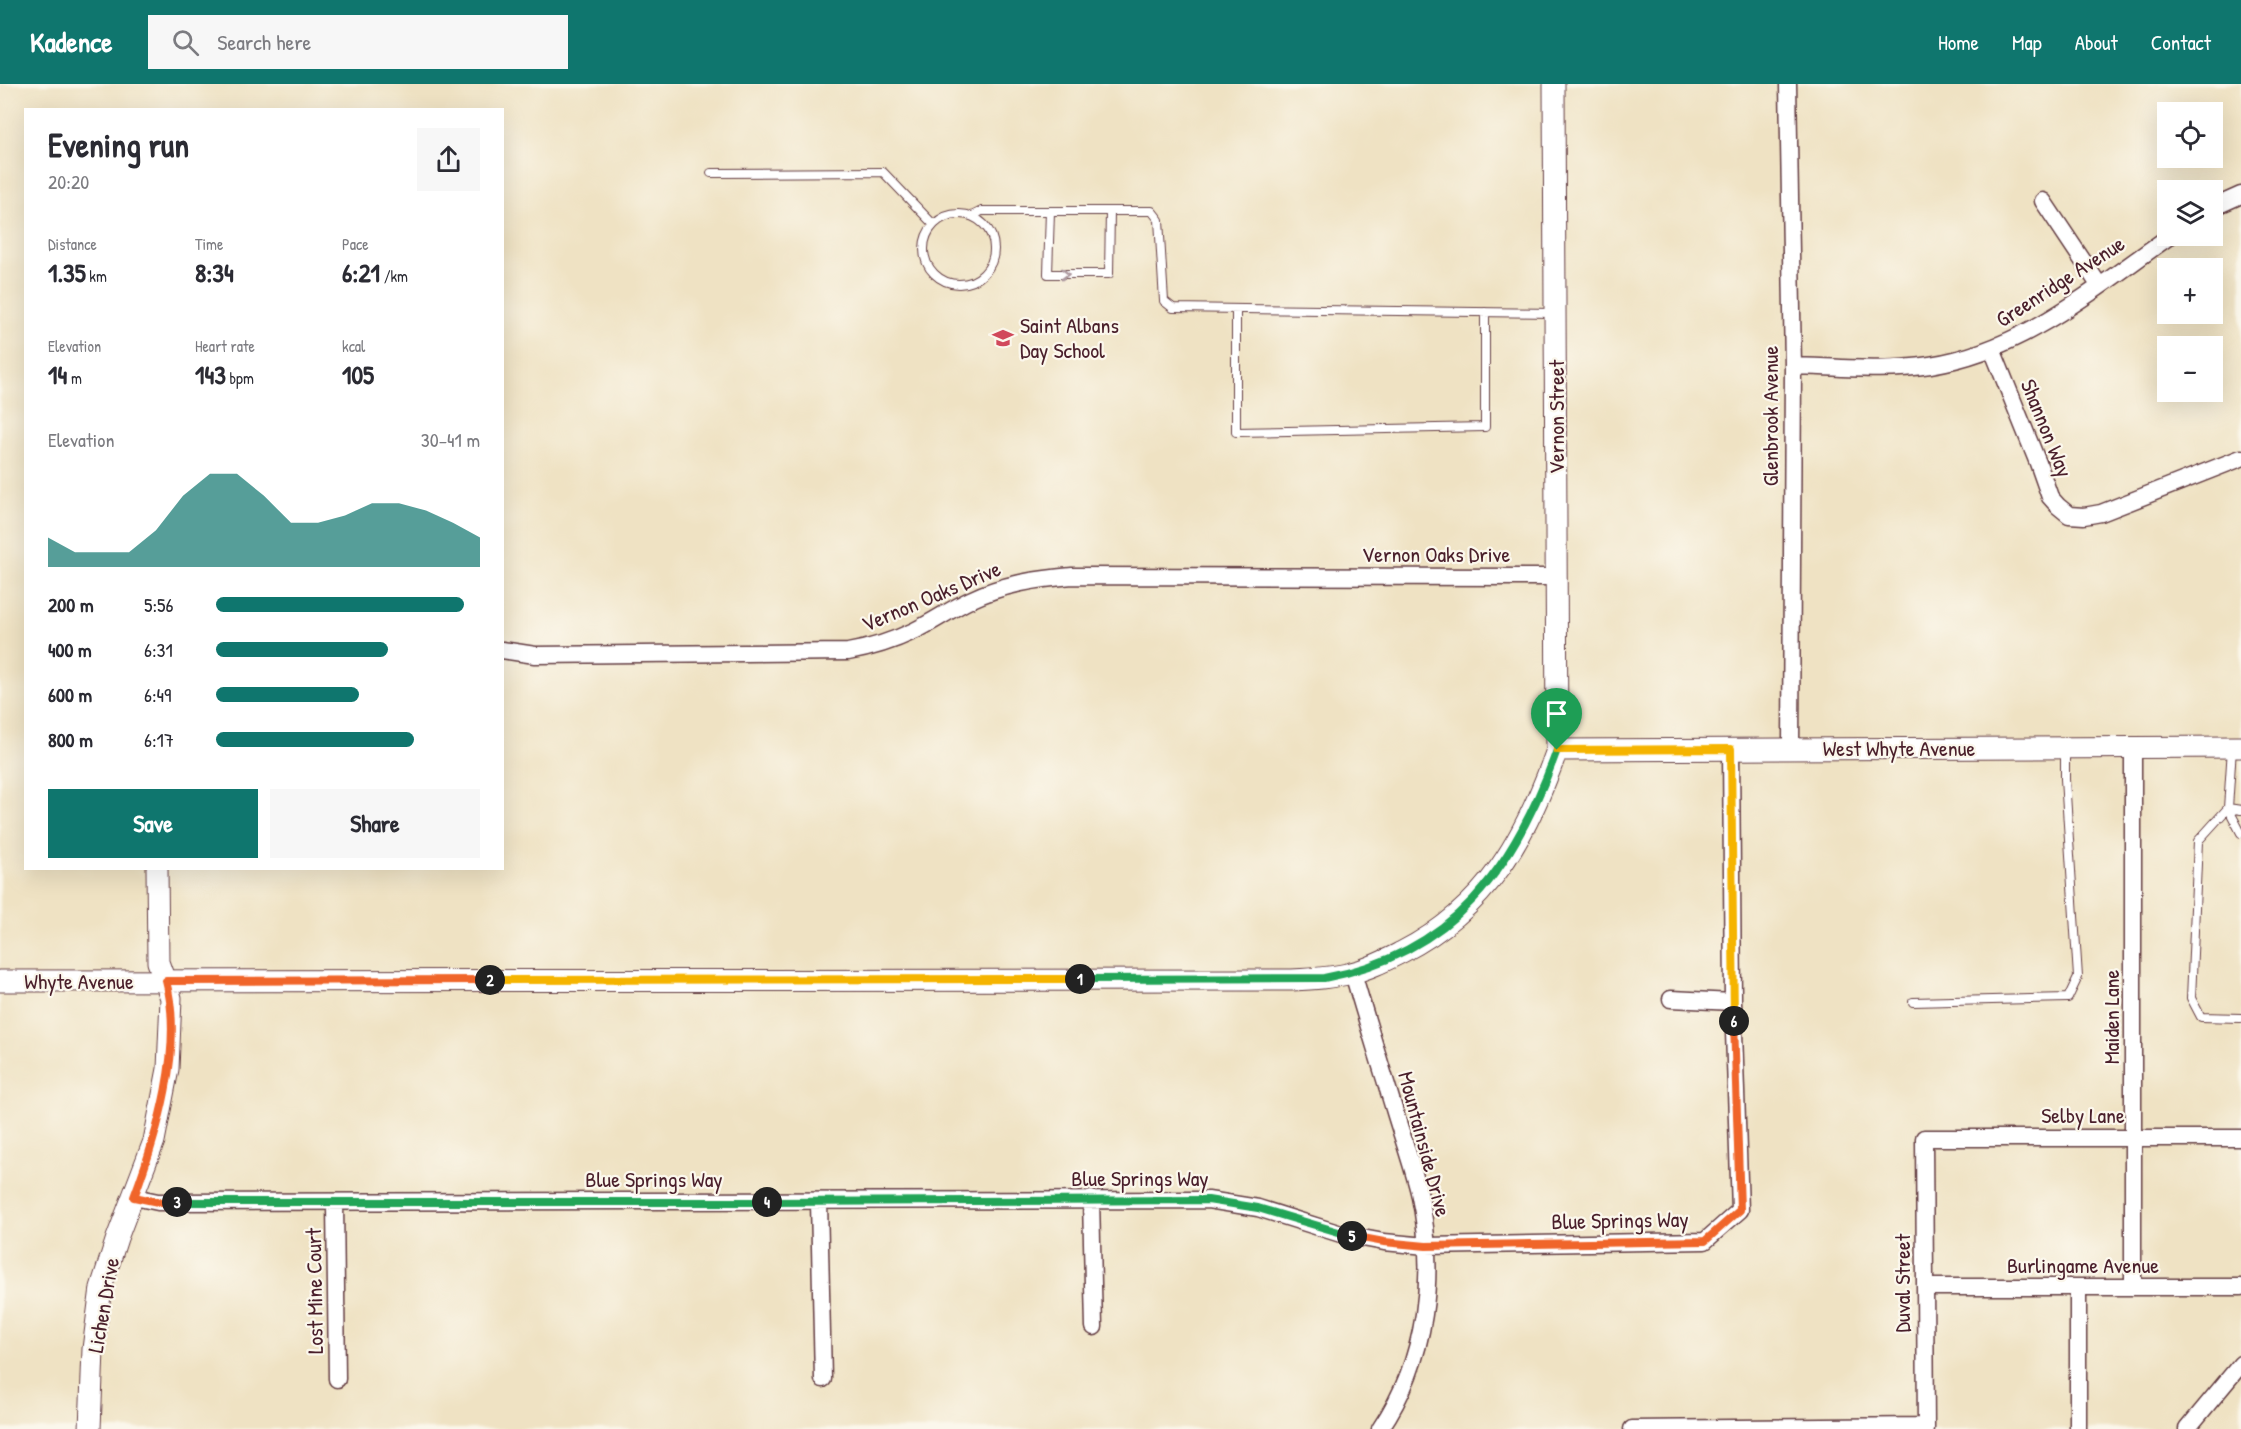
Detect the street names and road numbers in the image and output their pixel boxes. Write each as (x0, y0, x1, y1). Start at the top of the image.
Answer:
street label: Greenridge Avenue (1990, 228, 2130, 334)
street label: Glenbrook Avenue (1755, 346, 1785, 486)
street label: Vernon Street (1541, 359, 1571, 474)
street label: Shannon Way (2014, 375, 2080, 481)
street label: Vernon Oaks Drive (1362, 539, 1510, 569)
street label: Vernon Oaks Drive (857, 553, 1005, 639)
street label: West Whyte Avenue (1823, 733, 1976, 763)
street label: Whyte Avenue (24, 966, 134, 996)
street label: Maiden Lane (2096, 970, 2126, 1064)
street label: Mountainside Drive (1391, 1068, 1459, 1220)
street label: Selby Lane (2041, 1100, 2125, 1130)
street label: Blue Springs Way (1071, 1163, 1209, 1193)
street label: Blue Springs Way (585, 1164, 723, 1194)
street label: Blue Springs Way (1551, 1204, 1689, 1236)
street label: Lost Mine Court (298, 1227, 330, 1354)
street label: Duval Street (1887, 1233, 1917, 1332)
street label: Burlingame Avenue (2007, 1250, 2159, 1280)
street label: Lichen Drive (80, 1255, 126, 1355)

